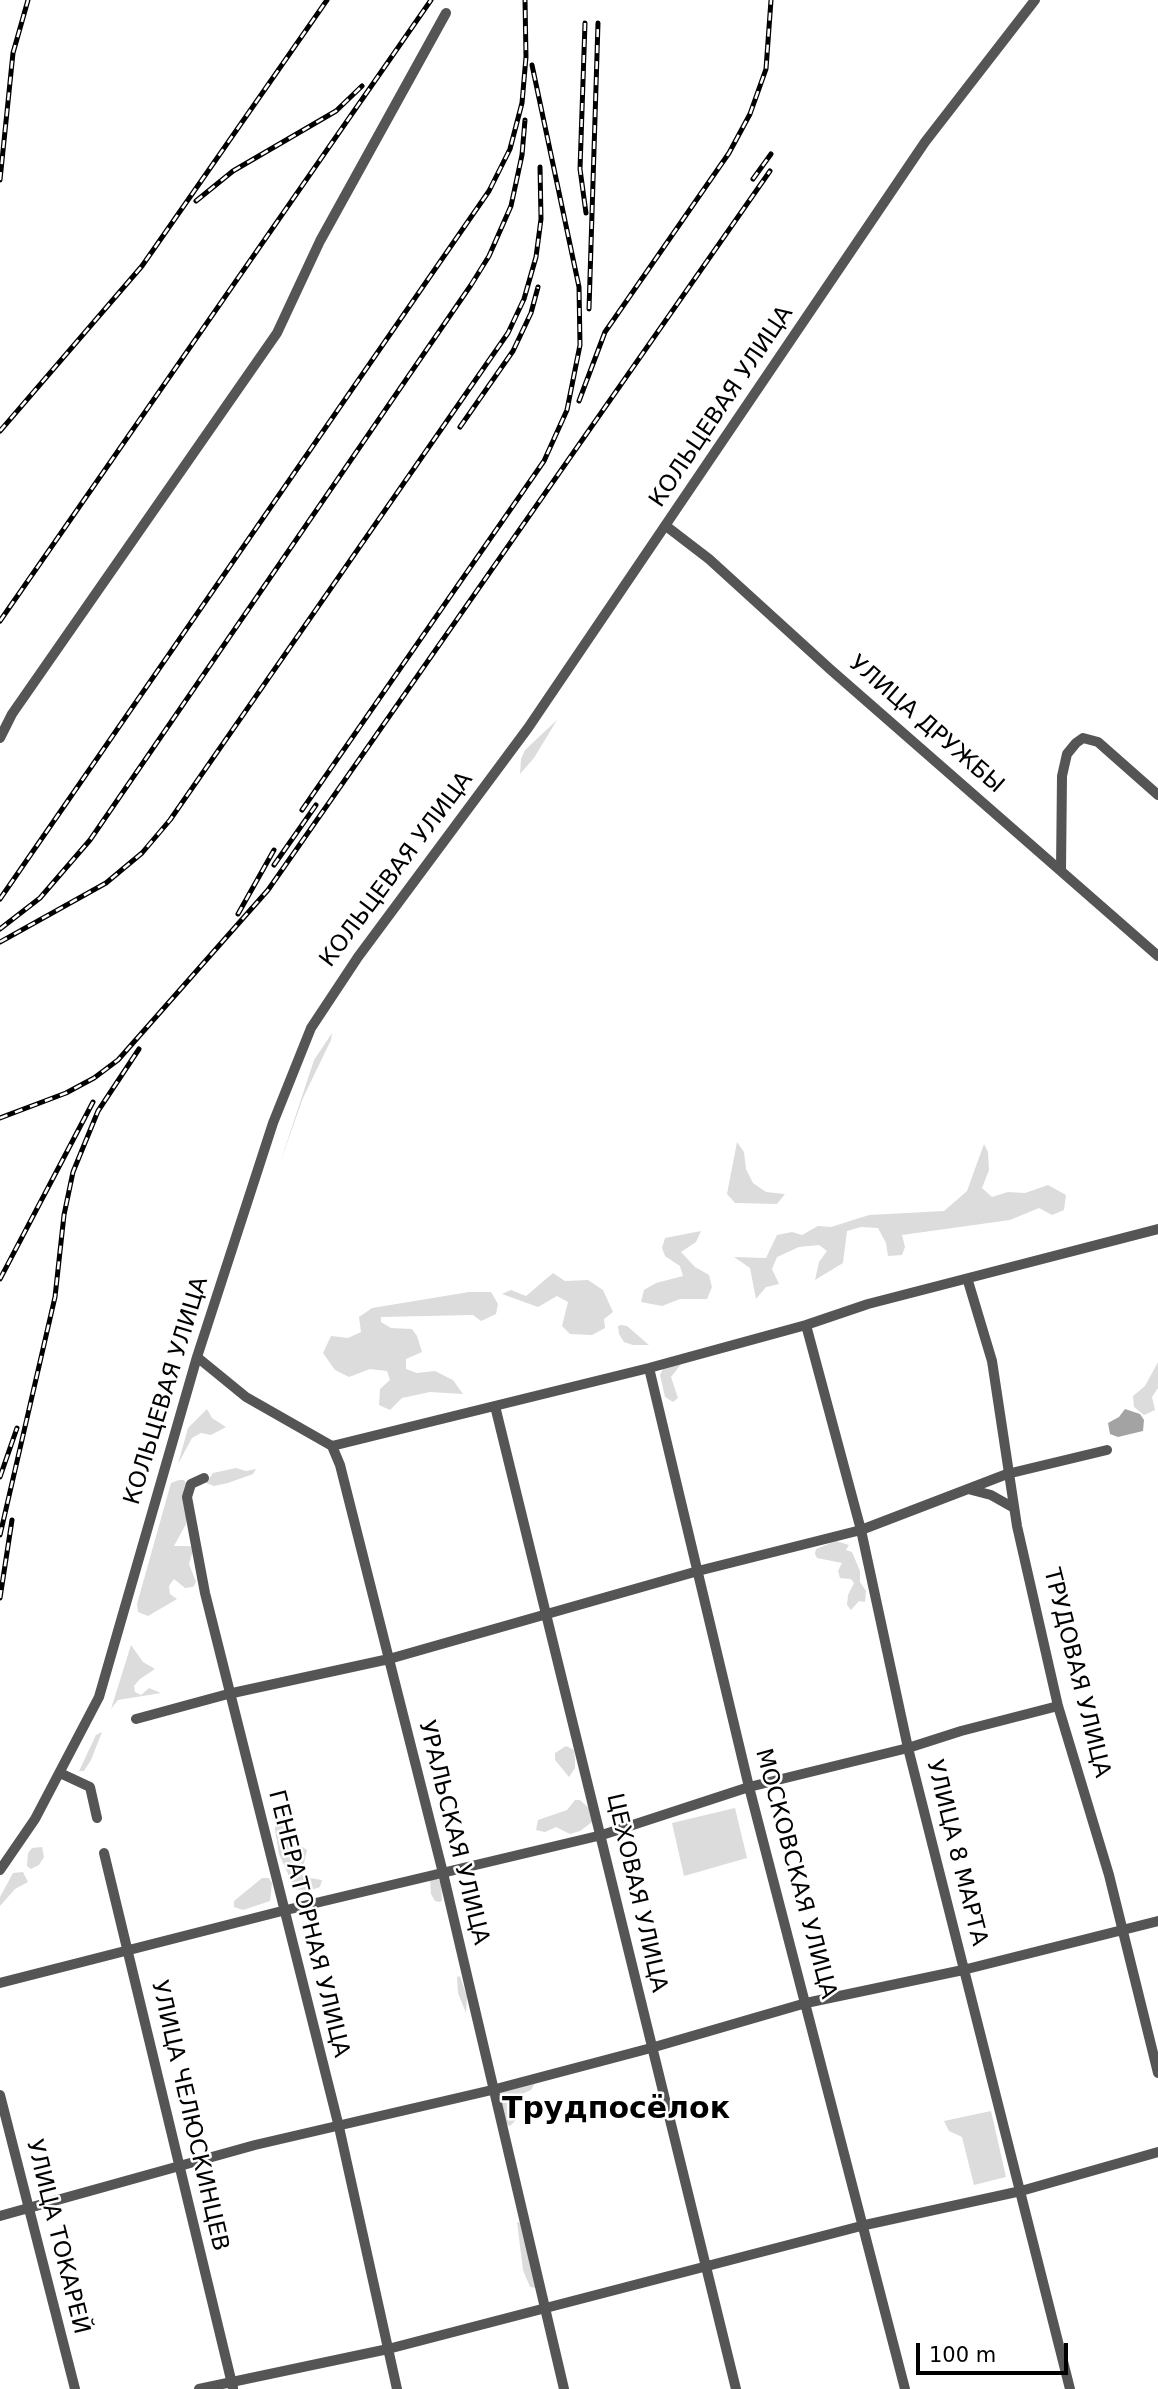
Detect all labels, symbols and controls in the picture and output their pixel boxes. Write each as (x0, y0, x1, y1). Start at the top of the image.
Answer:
street label: КОЛЬЦЕВАЯ УЛИЦА (644, 301, 800, 513)
street label: УЛИЦА ДРУЖБЫ (843, 650, 1009, 800)
street label: КОЛЬЦЕВАЯ УЛИЦА (315, 767, 479, 973)
street label: КОЛЬЦЕВАЯ УЛИЦА (119, 1274, 215, 1508)
street label: ТРУДОВАЯ УЛИЦА (1037, 1565, 1115, 1781)
street label: УРАЛЬСКАЯ УЛИЦА (412, 1718, 494, 1948)
street label: МОСКОВСКАЯ УЛИЦА (748, 1746, 842, 2002)
street label: УЛИЦА 8 МАРТА (920, 1757, 992, 1949)
street label: ГЕНЕРАТОРНАЯ УЛИЦА (261, 1788, 355, 2060)
street label: ЦЕХОВАЯ УЛИЦА (600, 1791, 672, 1995)
street label: УЛИЦА ЧЕЛЮСКИНЦЕВ (144, 1978, 234, 2254)
district label: Трудпосёлок (502, 2092, 730, 2128)
street label: УЛИЦА ТОКАРЕЙ (20, 2137, 94, 2337)
scale bar (920, 2330, 1072, 2374)
text: 100 m (929, 2343, 996, 2367)

